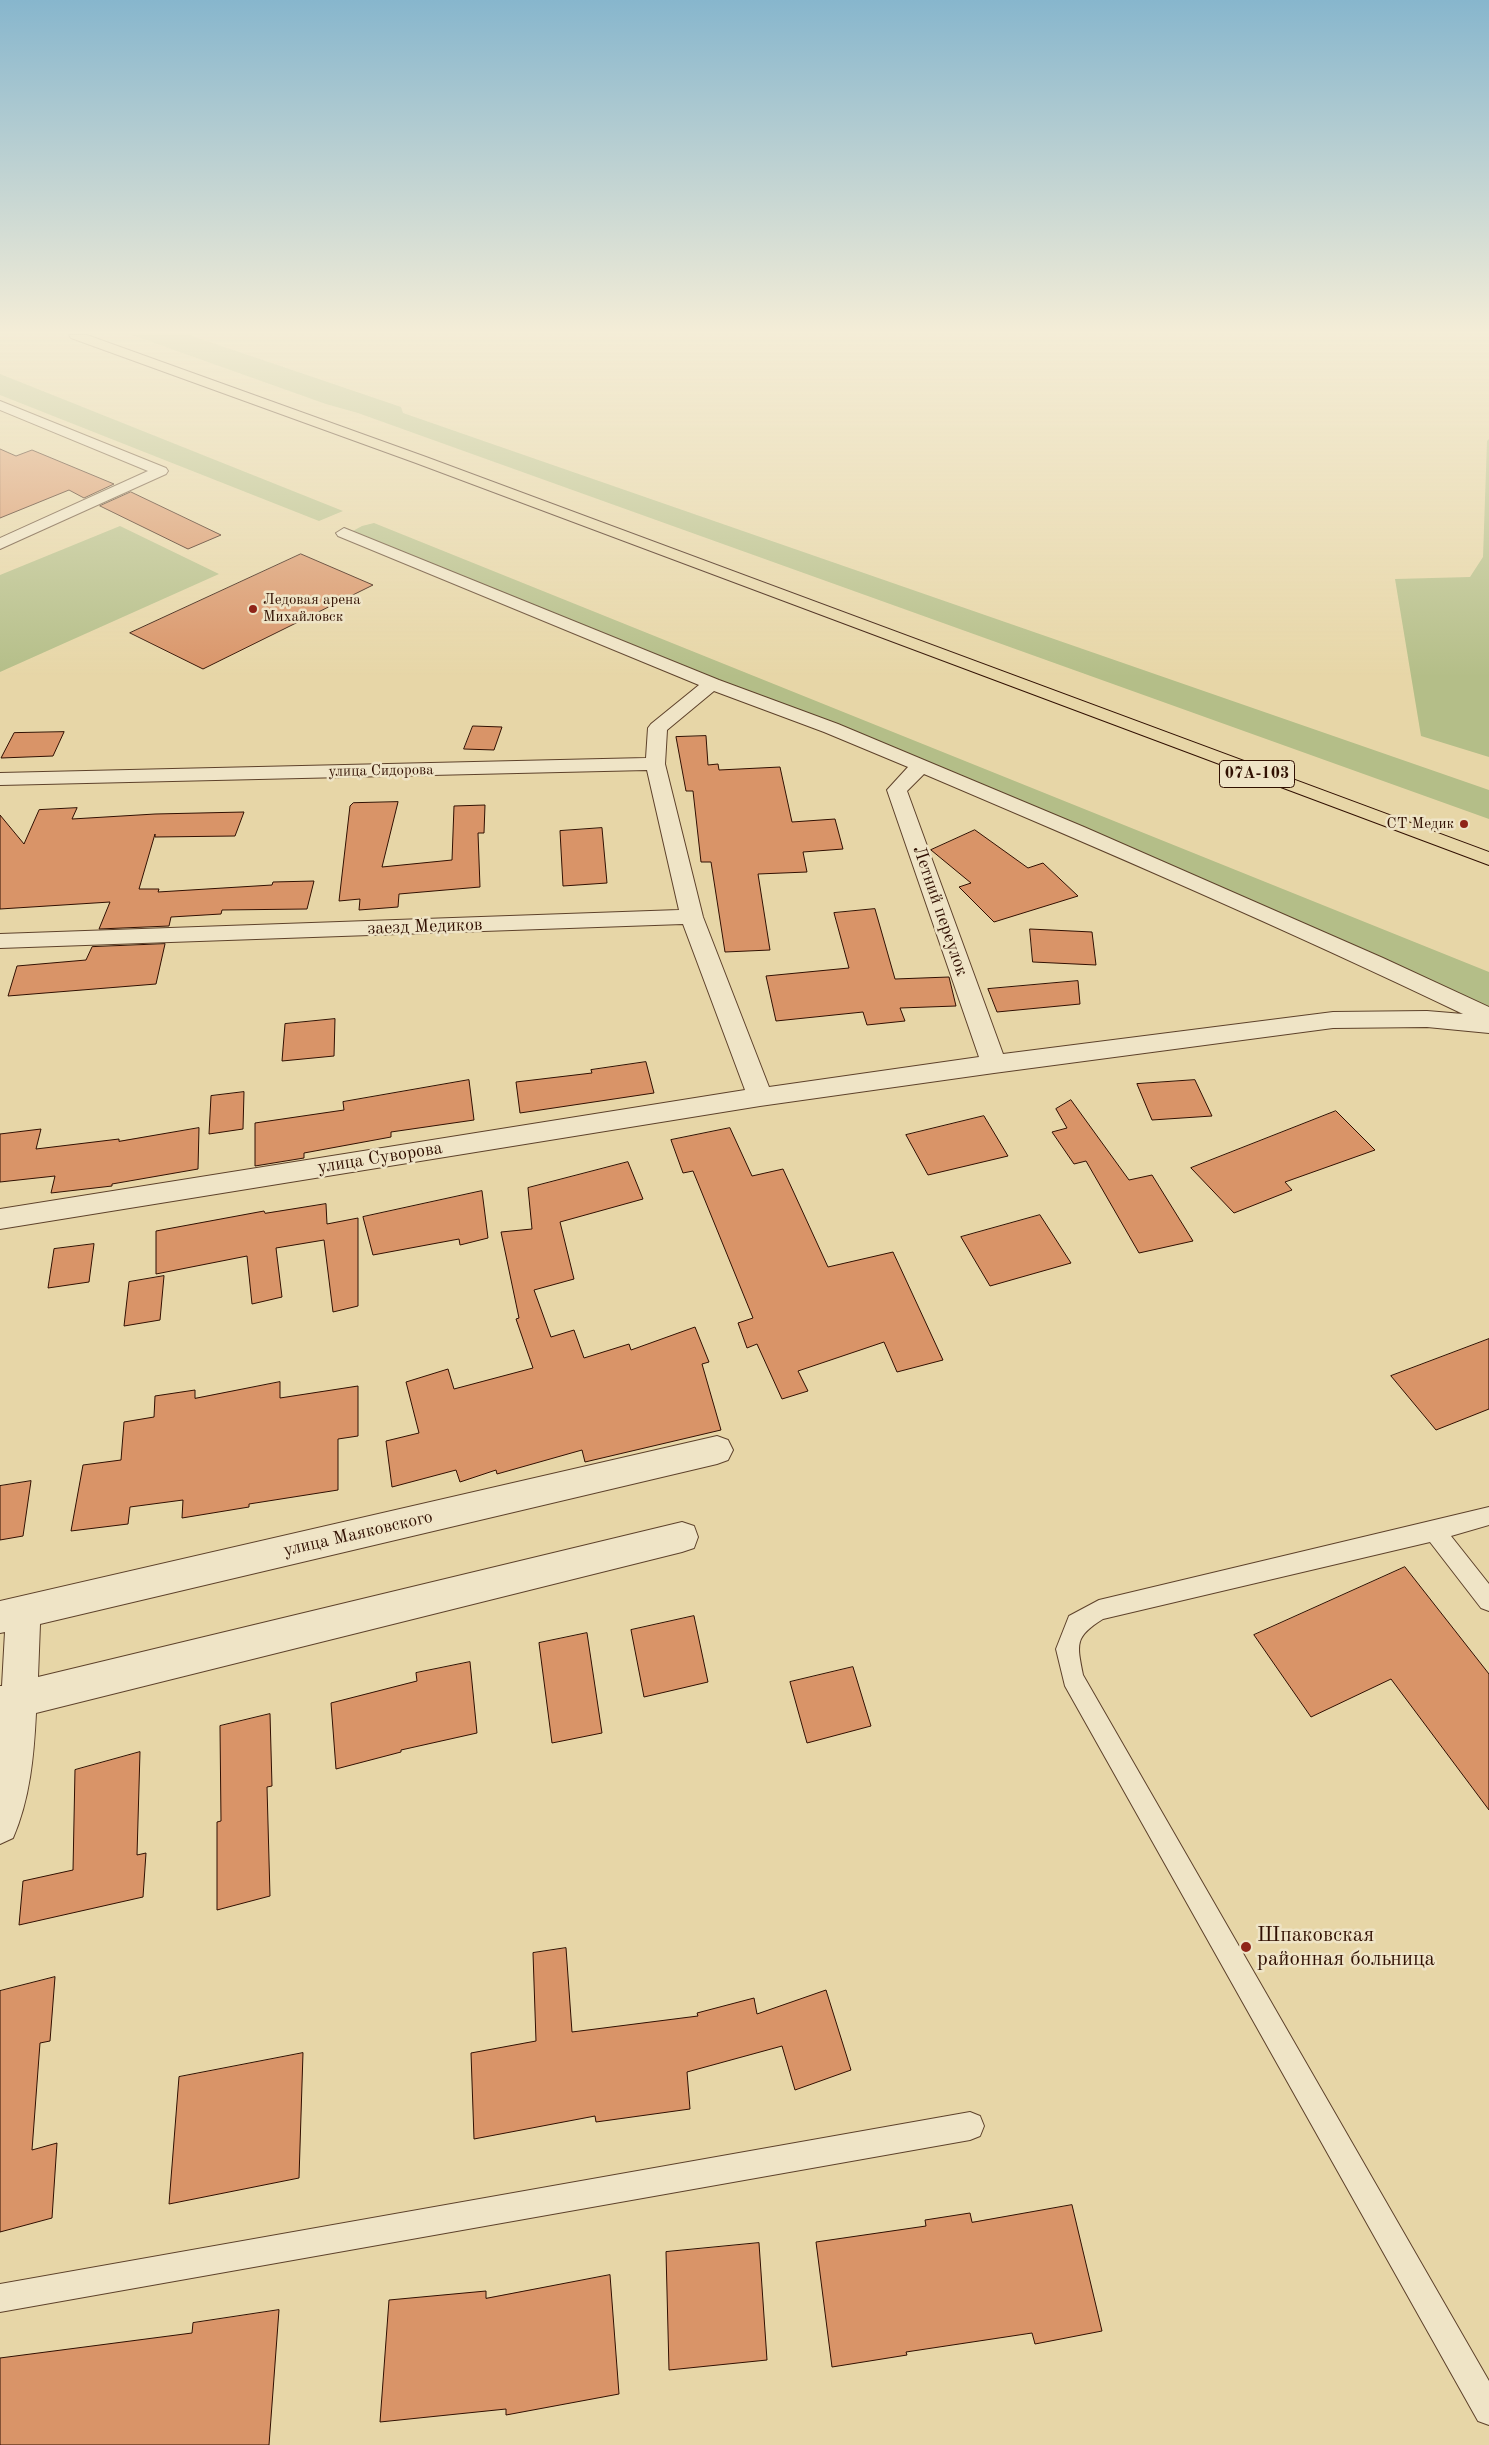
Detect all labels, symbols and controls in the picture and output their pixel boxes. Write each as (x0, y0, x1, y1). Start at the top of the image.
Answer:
place label: Ледовая арена Михайловск (263, 591, 361, 626)
marker: Ледовая арена Михайловск (247, 603, 259, 615)
street label: улица Сидорова (328, 761, 434, 781)
road number: 07А-103 (1220, 761, 1294, 788)
place label: СТ Медик (1387, 815, 1454, 833)
marker: СТ Медик (1458, 818, 1470, 830)
street label: Летний переулок (908, 843, 972, 979)
street label: заезд Медиков (367, 914, 483, 940)
street label: улица Суворова (316, 1137, 444, 1179)
street label: улица Маяковского (281, 1506, 435, 1562)
place label: Шпаковская районная больница (1257, 1922, 1435, 1972)
marker: Шпаковская районная больница (1239, 1940, 1253, 1954)

